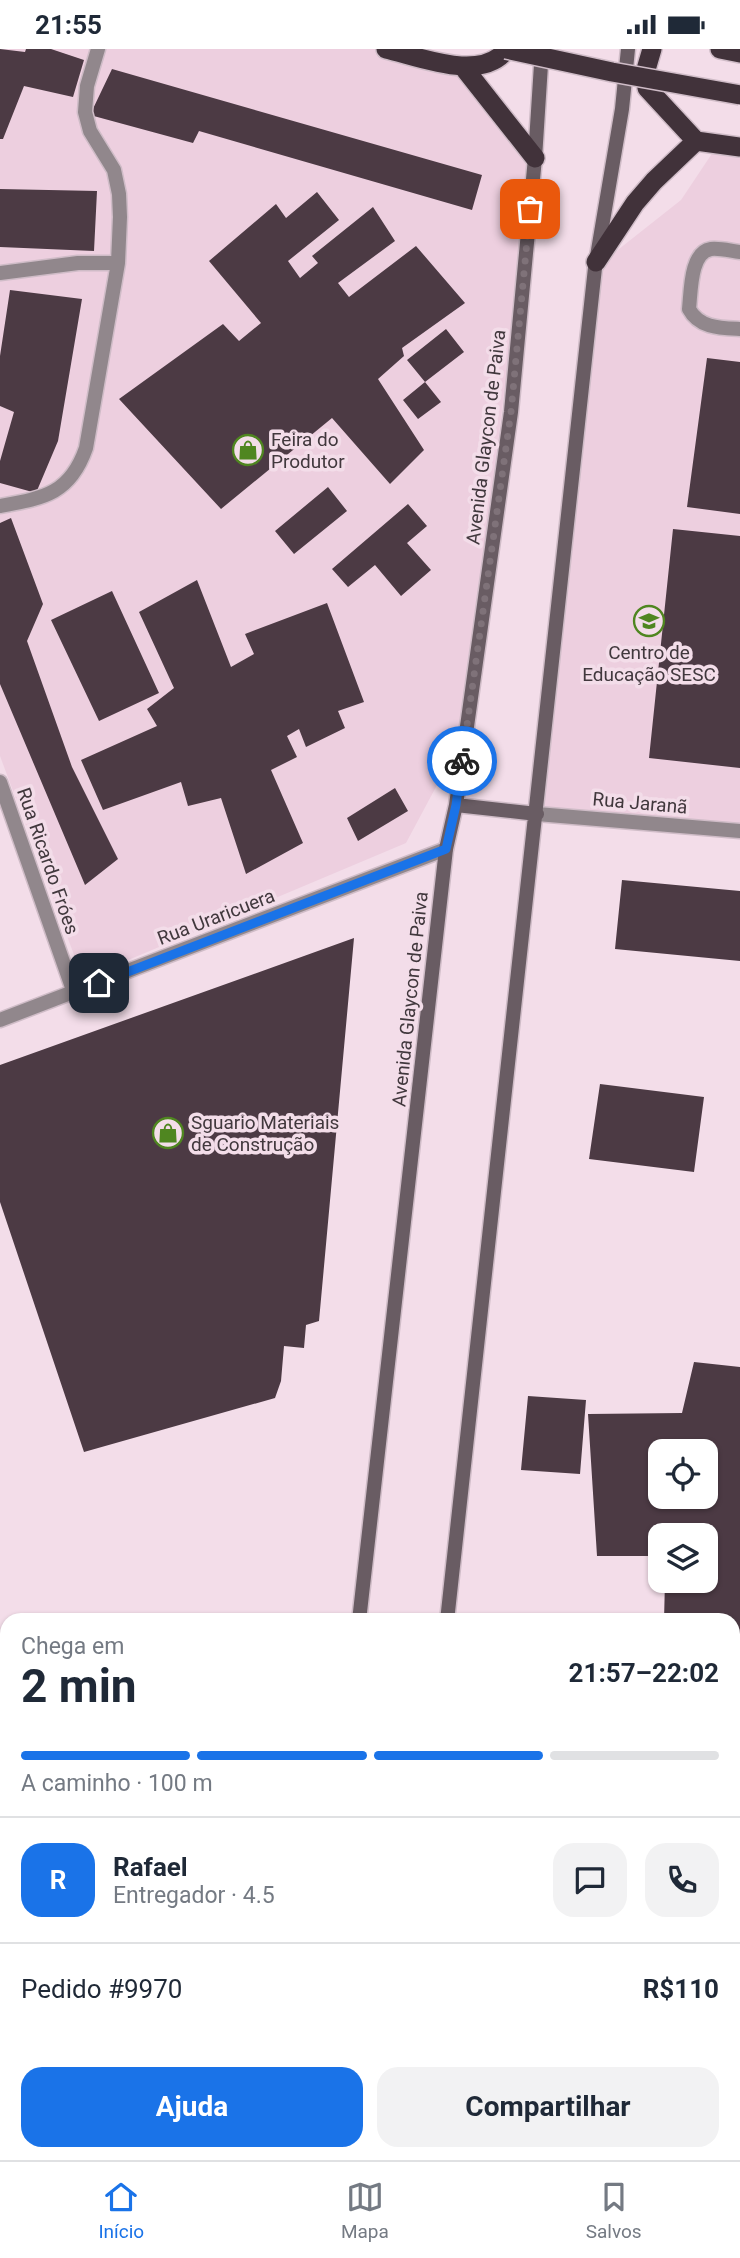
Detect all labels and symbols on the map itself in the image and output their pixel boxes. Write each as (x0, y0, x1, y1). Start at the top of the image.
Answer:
pin (500, 179, 560, 239)
street label: Avenida Glaycon de Paiva (461, 328, 511, 546)
place label: Feira do Produtor (271, 428, 345, 473)
shop icon: Feira do Produtor (231, 433, 265, 467)
school or university icon: Centro de Educação SESC (632, 604, 666, 638)
place label: Centro de Educação SESC (582, 641, 716, 686)
courier (427, 726, 497, 796)
street label: Rua Ricardo Fróes (12, 785, 84, 937)
street label: Rua Jaranã (592, 787, 688, 819)
street label: Rua Uraricuera (154, 884, 278, 950)
street label: Avenida Glaycon de Paiva (387, 890, 433, 1108)
pin (69, 953, 129, 1013)
place label: Sguario Materiais de Construção (191, 1111, 339, 1156)
shop icon: Sguario Materiais de Construção (151, 1116, 185, 1150)

